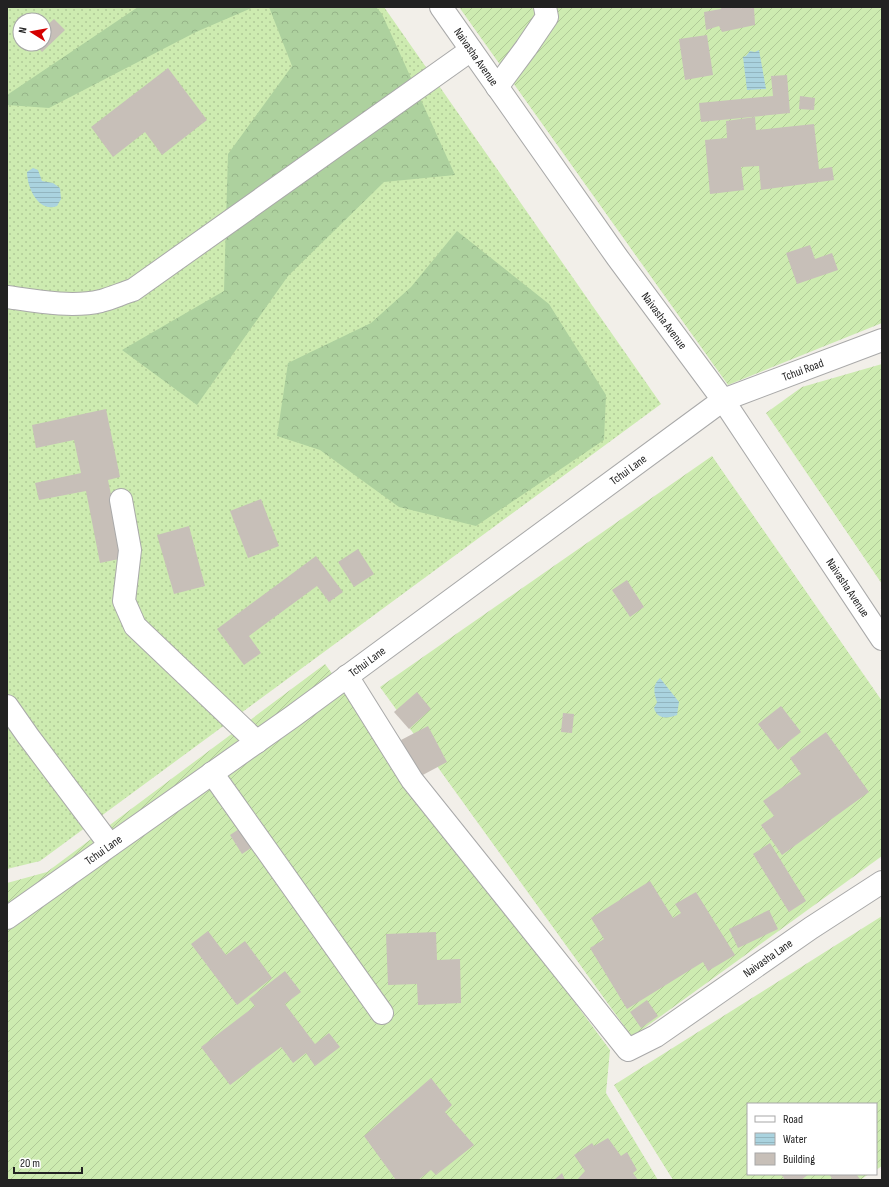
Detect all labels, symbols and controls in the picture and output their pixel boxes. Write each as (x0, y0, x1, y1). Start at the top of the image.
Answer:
north arrow (12, 12, 52, 52)
street label: Naivasha Avenue (451, 25, 502, 89)
text: N (16, 26, 30, 34)
street label: Naivasha Avenue (638, 289, 690, 352)
street label: Tchui Road (780, 355, 826, 385)
street label: Tchui Lane (607, 451, 650, 488)
street label: Naivasha Avenue (823, 555, 873, 620)
street label: Tchui Lane (346, 643, 389, 680)
street label: Tchui Lane (82, 832, 125, 868)
street label: Naivasha Lane (740, 936, 796, 981)
legend (747, 1103, 877, 1175)
text: Road (783, 1112, 803, 1127)
text: Water (783, 1132, 807, 1147)
scale bar (14, 1149, 82, 1175)
text: Building (783, 1152, 815, 1167)
text: 20 m (20, 1156, 40, 1171)

